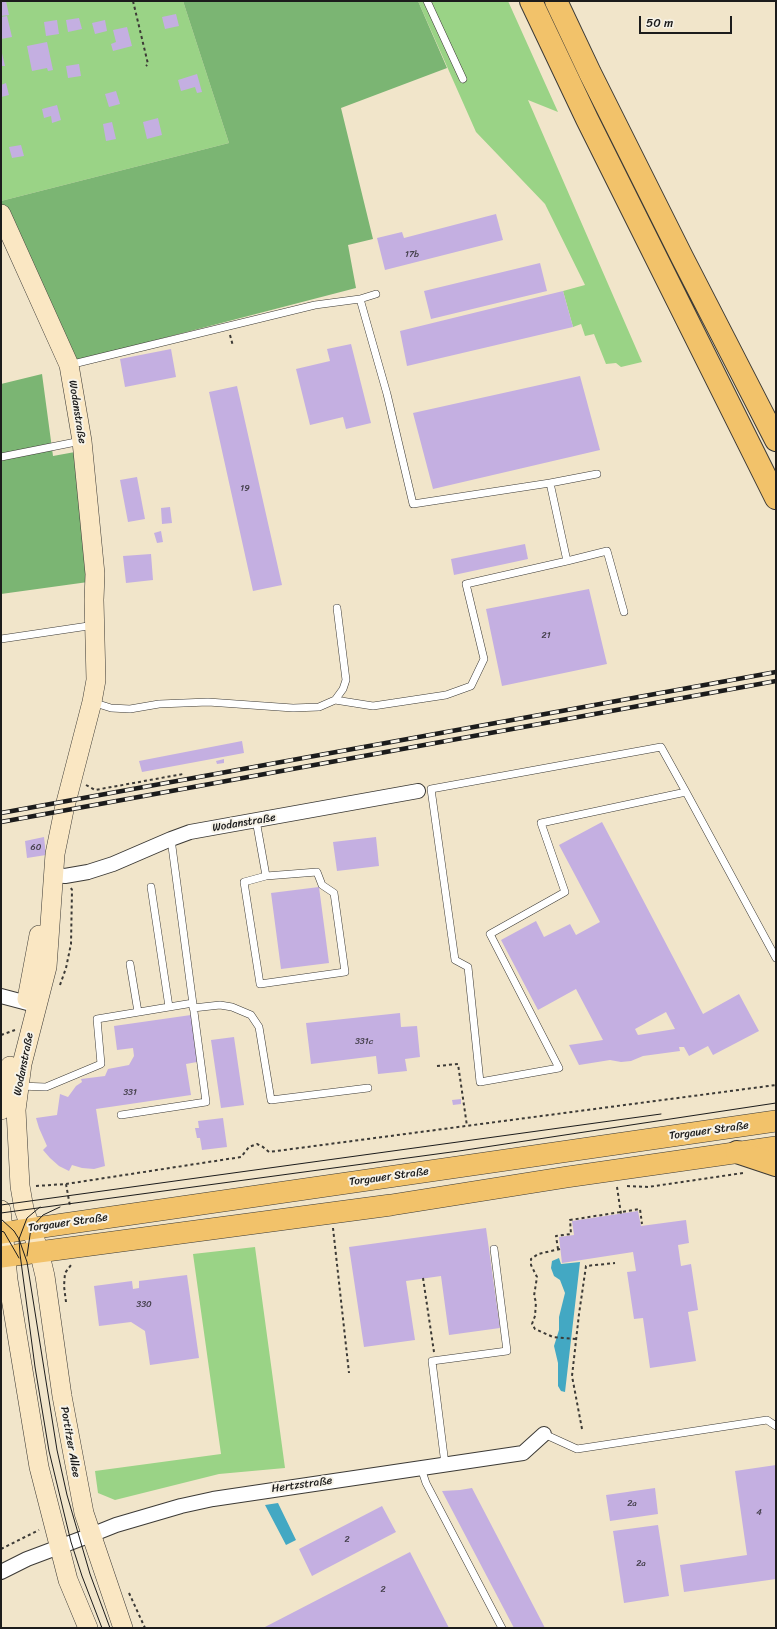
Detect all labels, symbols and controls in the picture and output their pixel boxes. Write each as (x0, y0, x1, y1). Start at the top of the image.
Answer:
scale bar (641, 8, 734, 34)
text: 50 m (646, 12, 673, 34)
house number: 17b (405, 250, 419, 260)
street label: Wodanstraße (65, 379, 89, 445)
house number: 19 (240, 484, 250, 494)
house number: 21 (541, 631, 551, 641)
street label: Wodanstraße (211, 811, 277, 835)
house number: 60 (31, 843, 41, 853)
street label: Wodanstraße (11, 1031, 37, 1097)
house number: 331c (355, 1037, 373, 1047)
house number: 331 (123, 1088, 137, 1098)
street label: Torgauer Straße (668, 1119, 750, 1143)
street label: Torgauer Straße (348, 1165, 430, 1189)
street label: Torgauer Straße (27, 1211, 109, 1235)
house number: 330 (136, 1300, 152, 1310)
street label: Portitzer Allee (57, 1406, 83, 1478)
street label: Hertzstraße (271, 1474, 333, 1496)
house number: 2a (627, 1499, 637, 1509)
house number: 4 (756, 1508, 762, 1518)
house number: 2 (344, 1535, 350, 1545)
house number: 2a (636, 1559, 646, 1569)
house number: 2 (380, 1585, 386, 1595)

